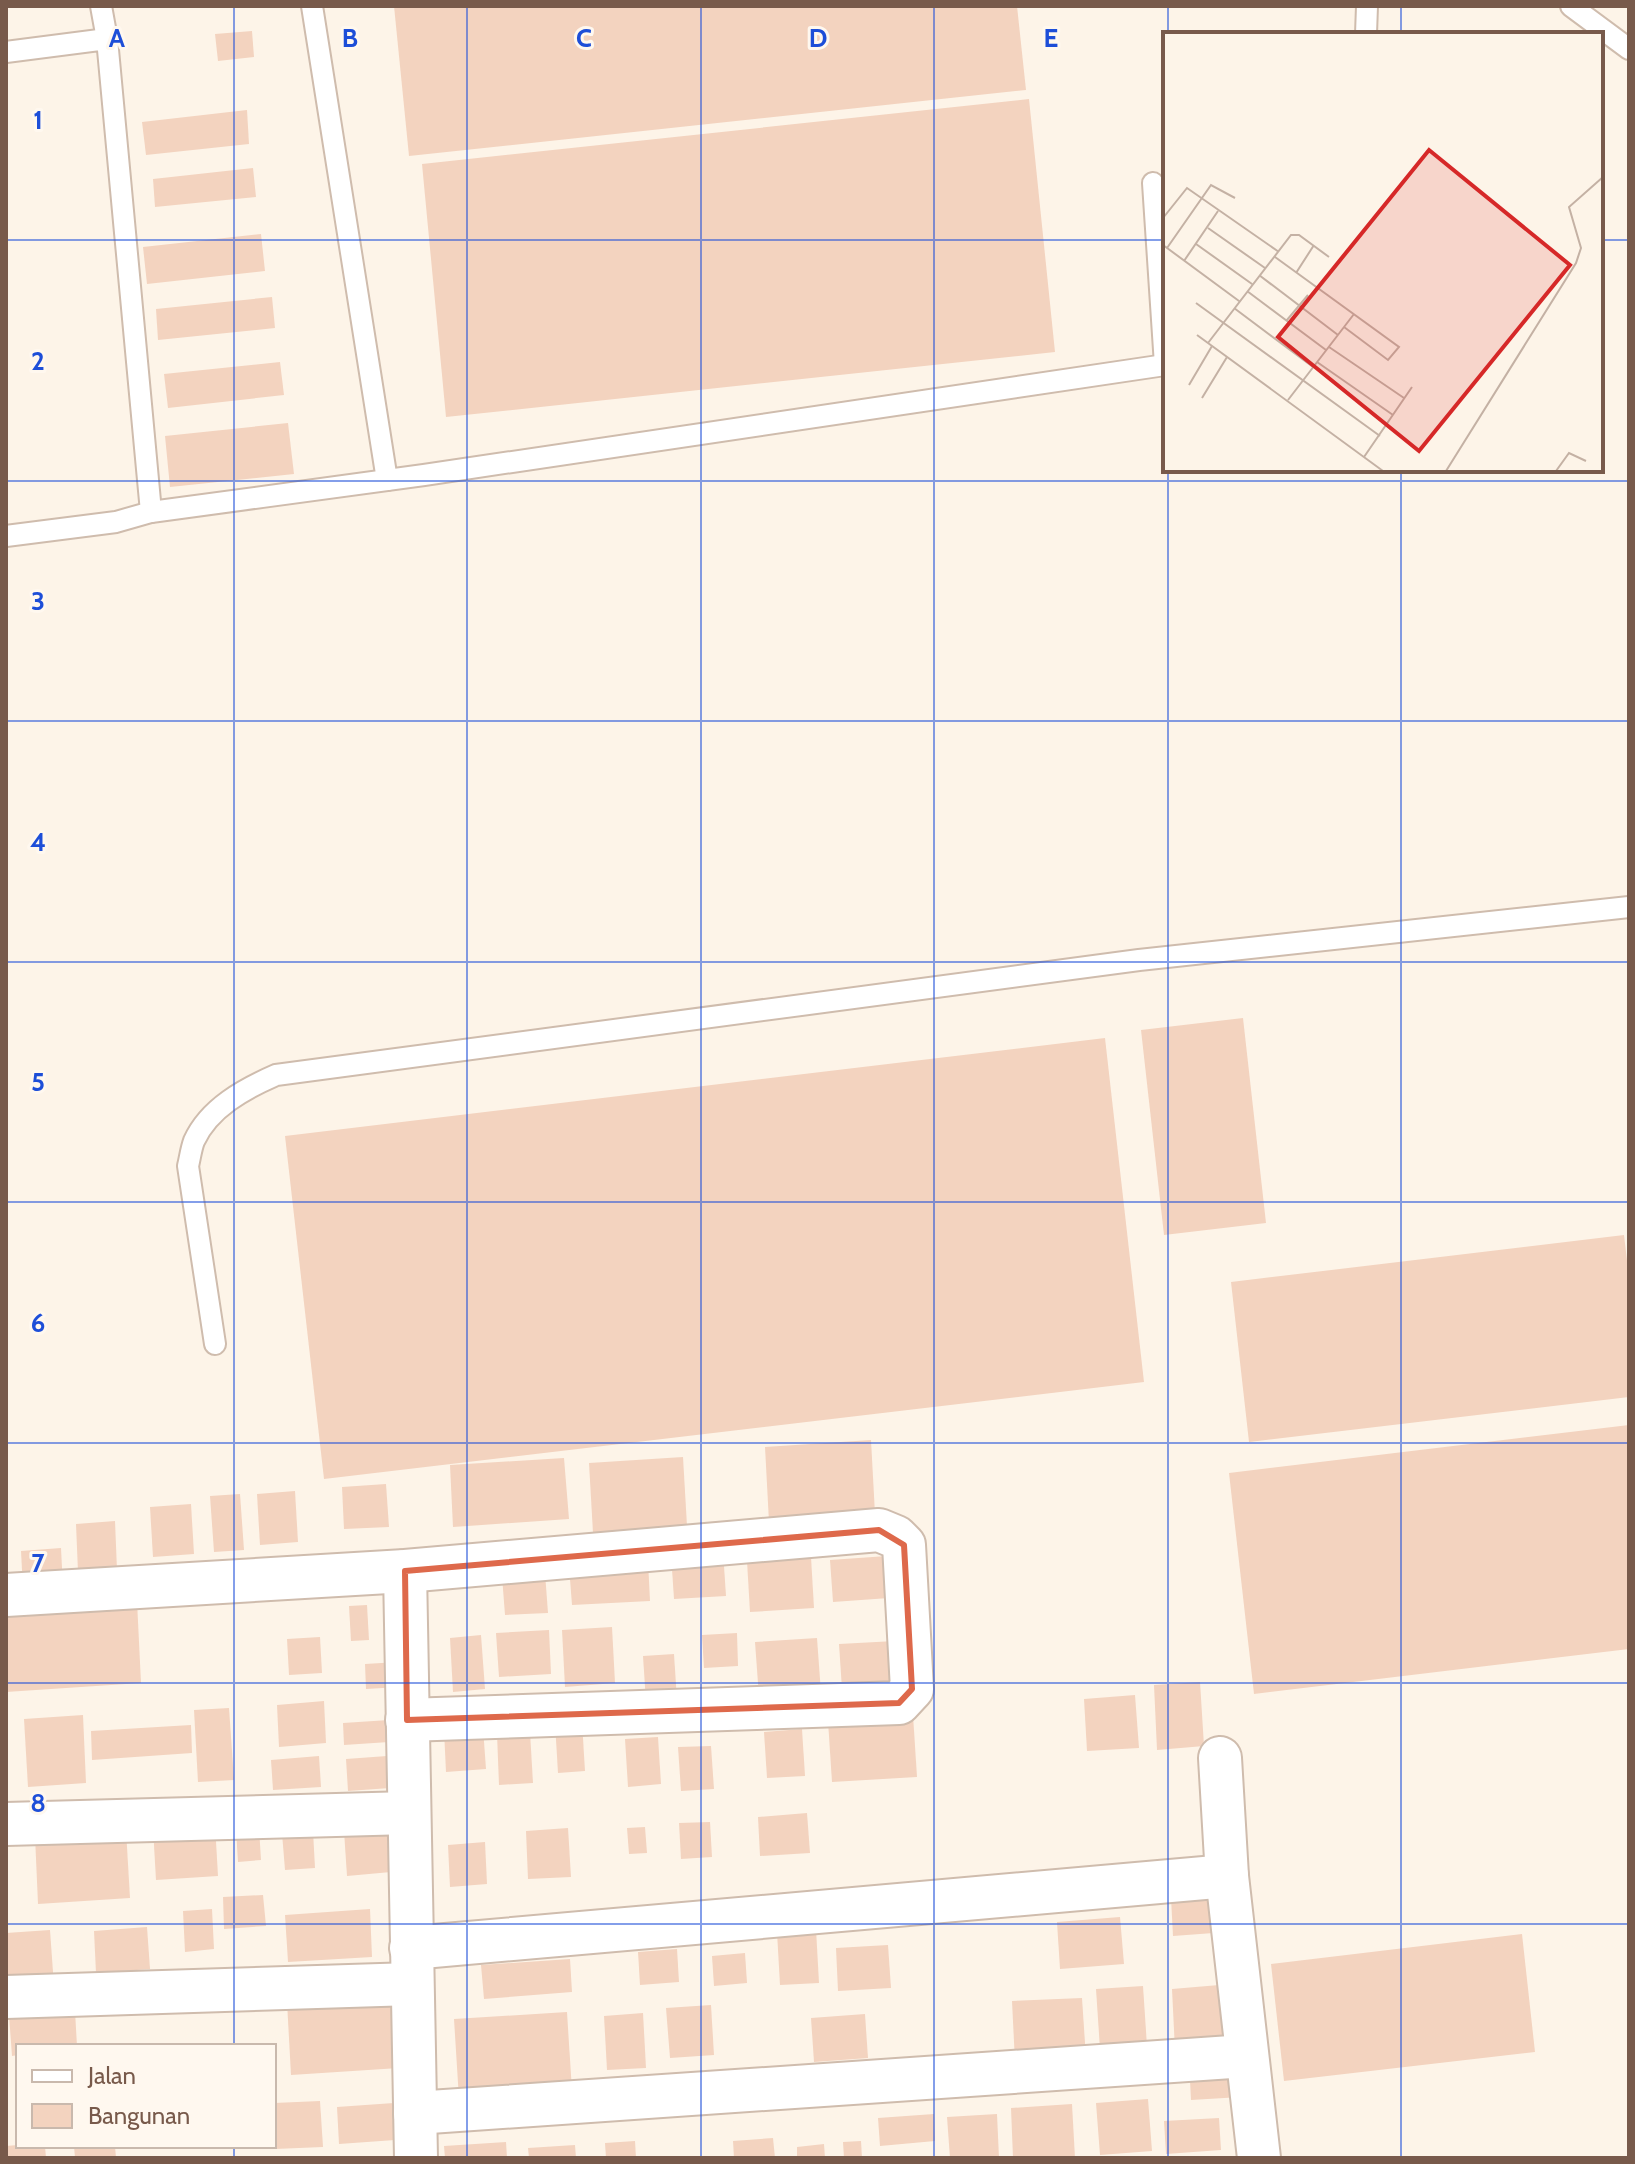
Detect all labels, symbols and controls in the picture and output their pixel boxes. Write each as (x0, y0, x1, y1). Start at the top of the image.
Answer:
text: A (109, 22, 126, 54)
text: B (342, 22, 358, 54)
text: C (576, 22, 592, 54)
text: D (809, 22, 827, 54)
text: E (1044, 22, 1058, 54)
inset map (1163, 32, 1603, 472)
text: 1 (33, 104, 43, 136)
text: 2 (31, 345, 45, 377)
text: 3 (31, 585, 45, 617)
text: 4 (30, 826, 46, 858)
text: 5 (31, 1066, 45, 1098)
text: 6 (31, 1307, 45, 1339)
text: 7 (31, 1547, 45, 1579)
text: 8 (30, 1787, 46, 1819)
legend (16, 2044, 276, 2148)
text: Jalan (87, 2061, 136, 2090)
text: Bangunan (88, 2101, 190, 2130)

